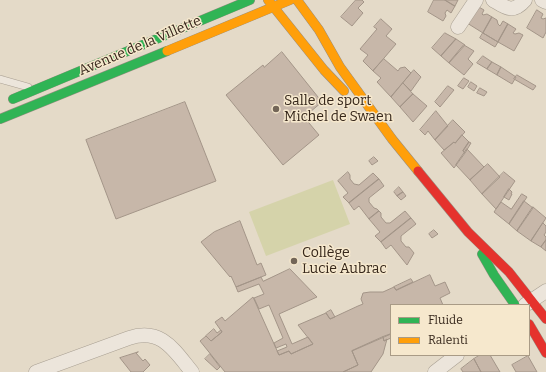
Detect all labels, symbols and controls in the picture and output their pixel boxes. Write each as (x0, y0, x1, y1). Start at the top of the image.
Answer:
street label: Avenue de la Villette (76, 13, 204, 79)
place label: Salle de sport Michel de Swaen (284, 93, 392, 126)
marker: Salle de sport Michel de Swaen (271, 104, 281, 114)
place label: Collège Lucie Aubrac (302, 245, 387, 278)
marker: Collège Lucie Aubrac (289, 256, 299, 266)
legend (390, 304, 530, 356)
text: Fluide (428, 313, 463, 327)
text: Ralenti (428, 333, 468, 347)

